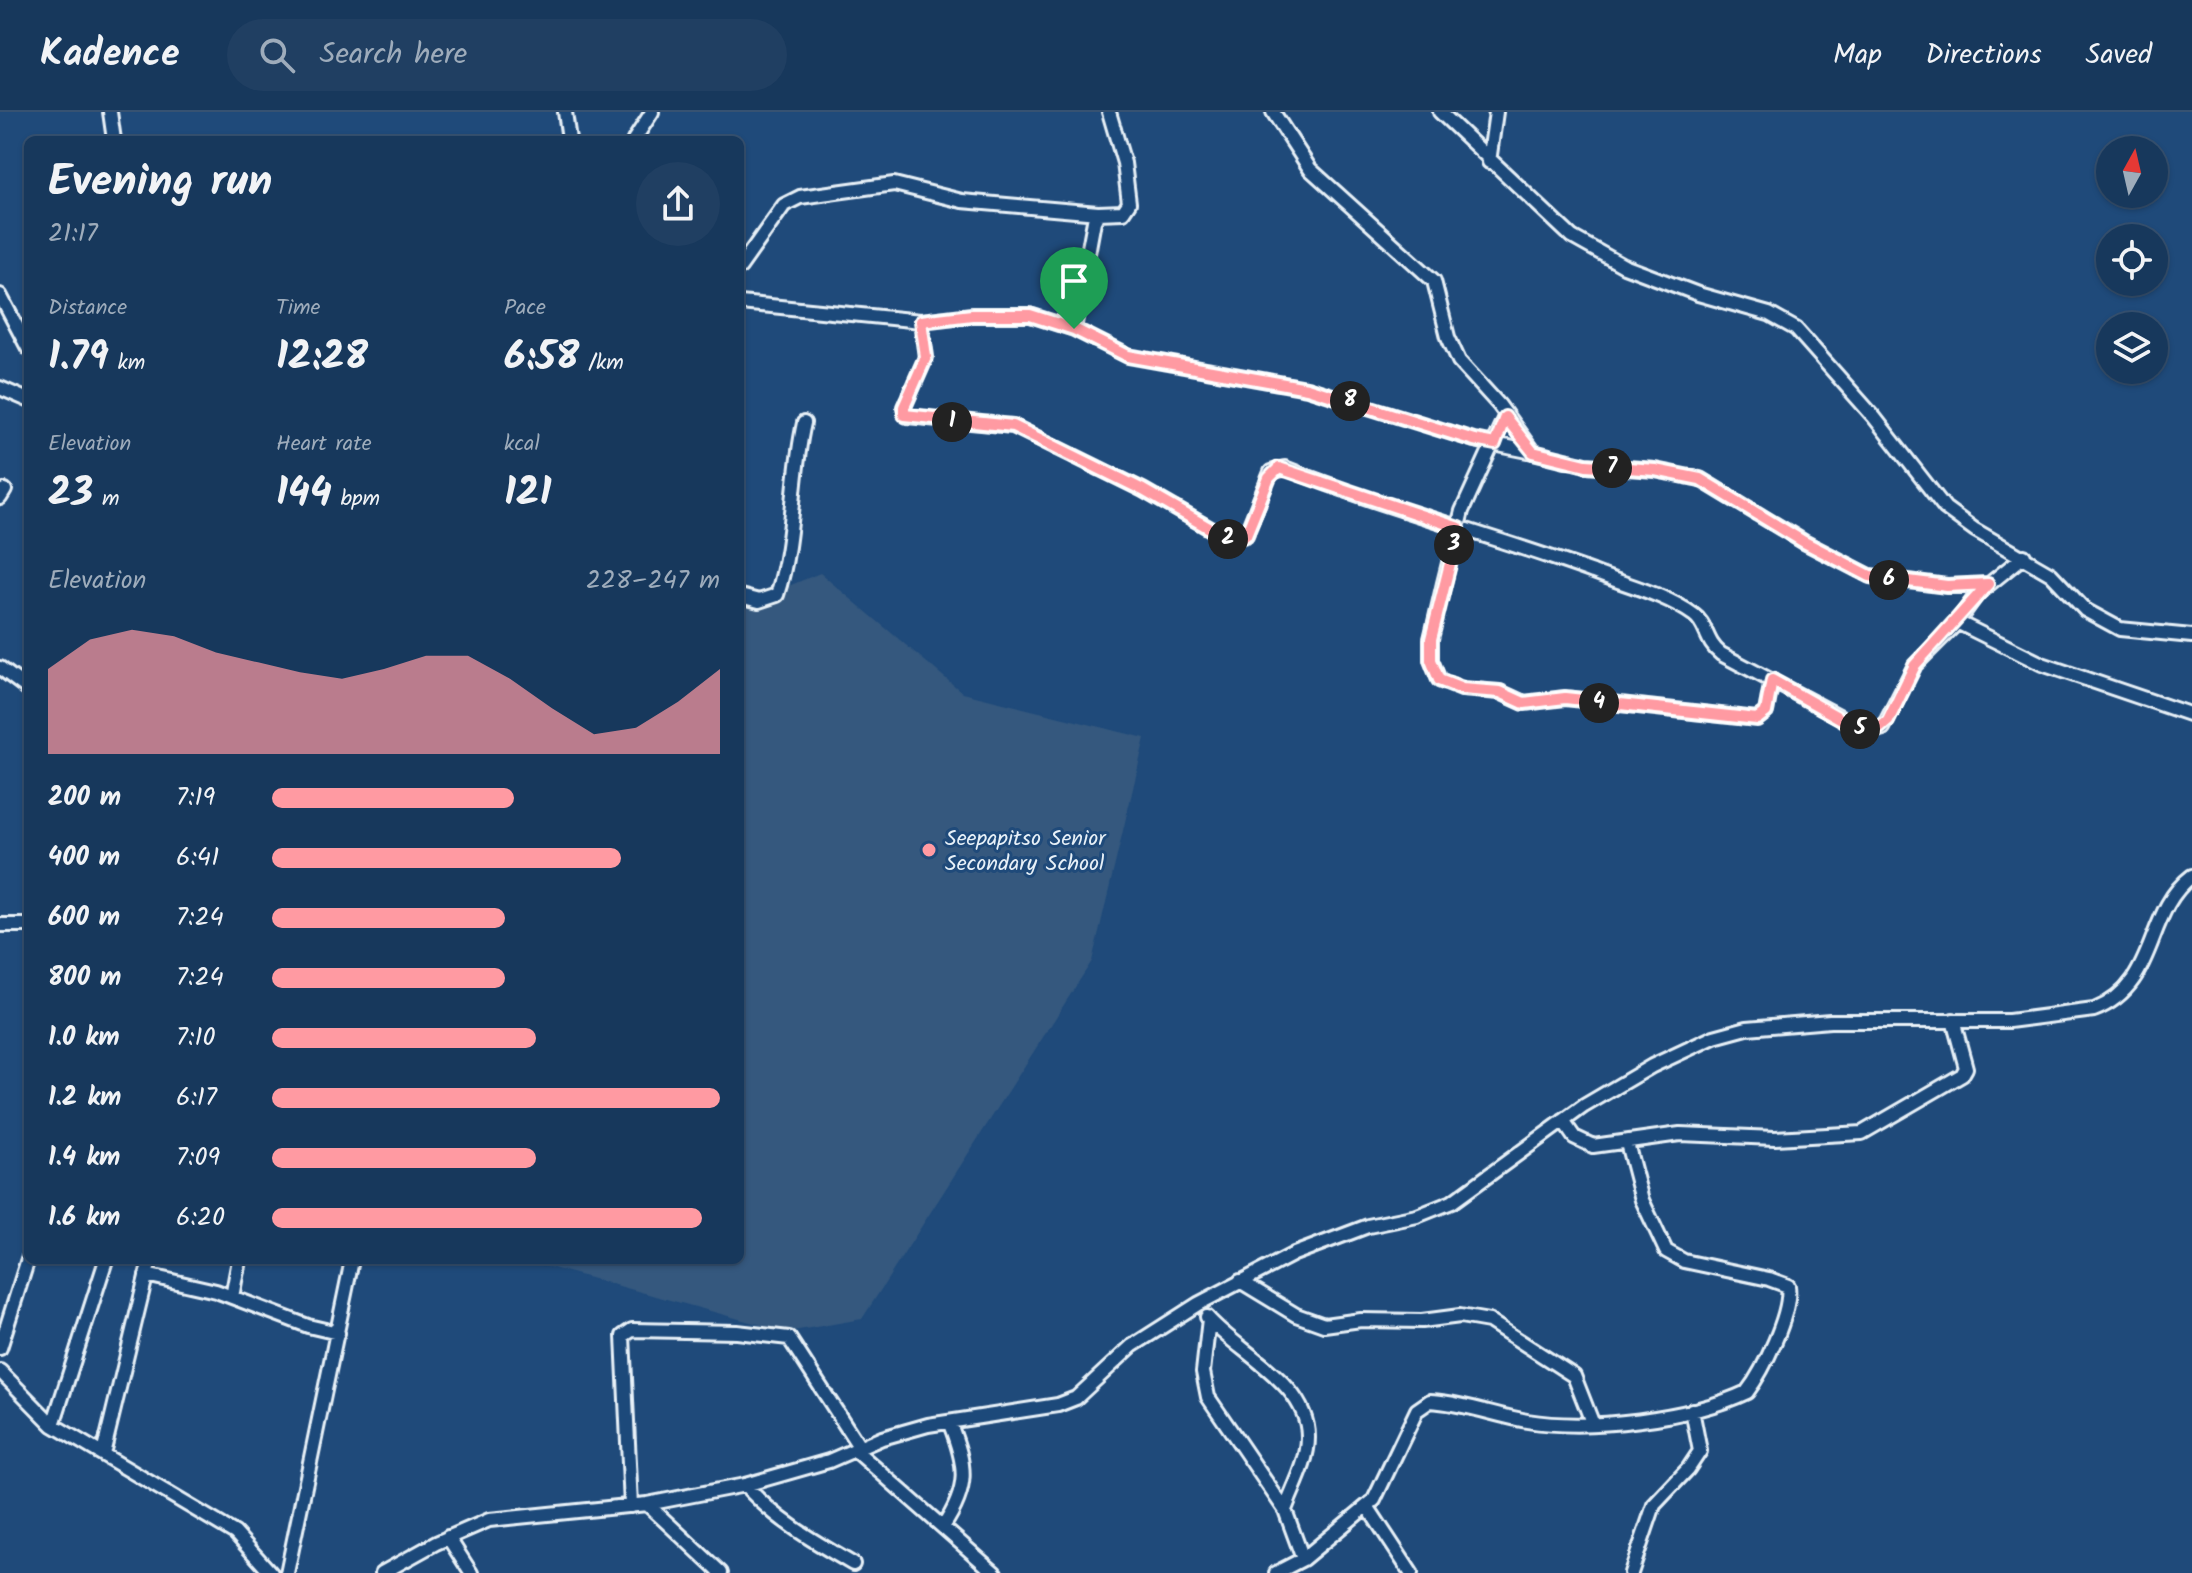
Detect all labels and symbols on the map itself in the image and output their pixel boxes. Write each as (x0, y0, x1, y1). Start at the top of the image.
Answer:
north arrow (2096, 136, 2168, 208)
pin (1040, 247, 1108, 329)
pin: 8 (1330, 381, 1370, 421)
pin: 1 (932, 402, 972, 442)
pin: 7 (1592, 448, 1632, 488)
pin: 2 (1208, 519, 1248, 559)
pin: 3 (1434, 525, 1474, 565)
pin: 6 (1869, 560, 1909, 600)
pin: 4 (1579, 683, 1619, 723)
pin: 5 (1840, 709, 1880, 749)
place label: Seepapitso Senior Secondary School (945, 822, 1107, 882)
marker: Seepapitso Senior Secondary School (920, 841, 938, 859)

